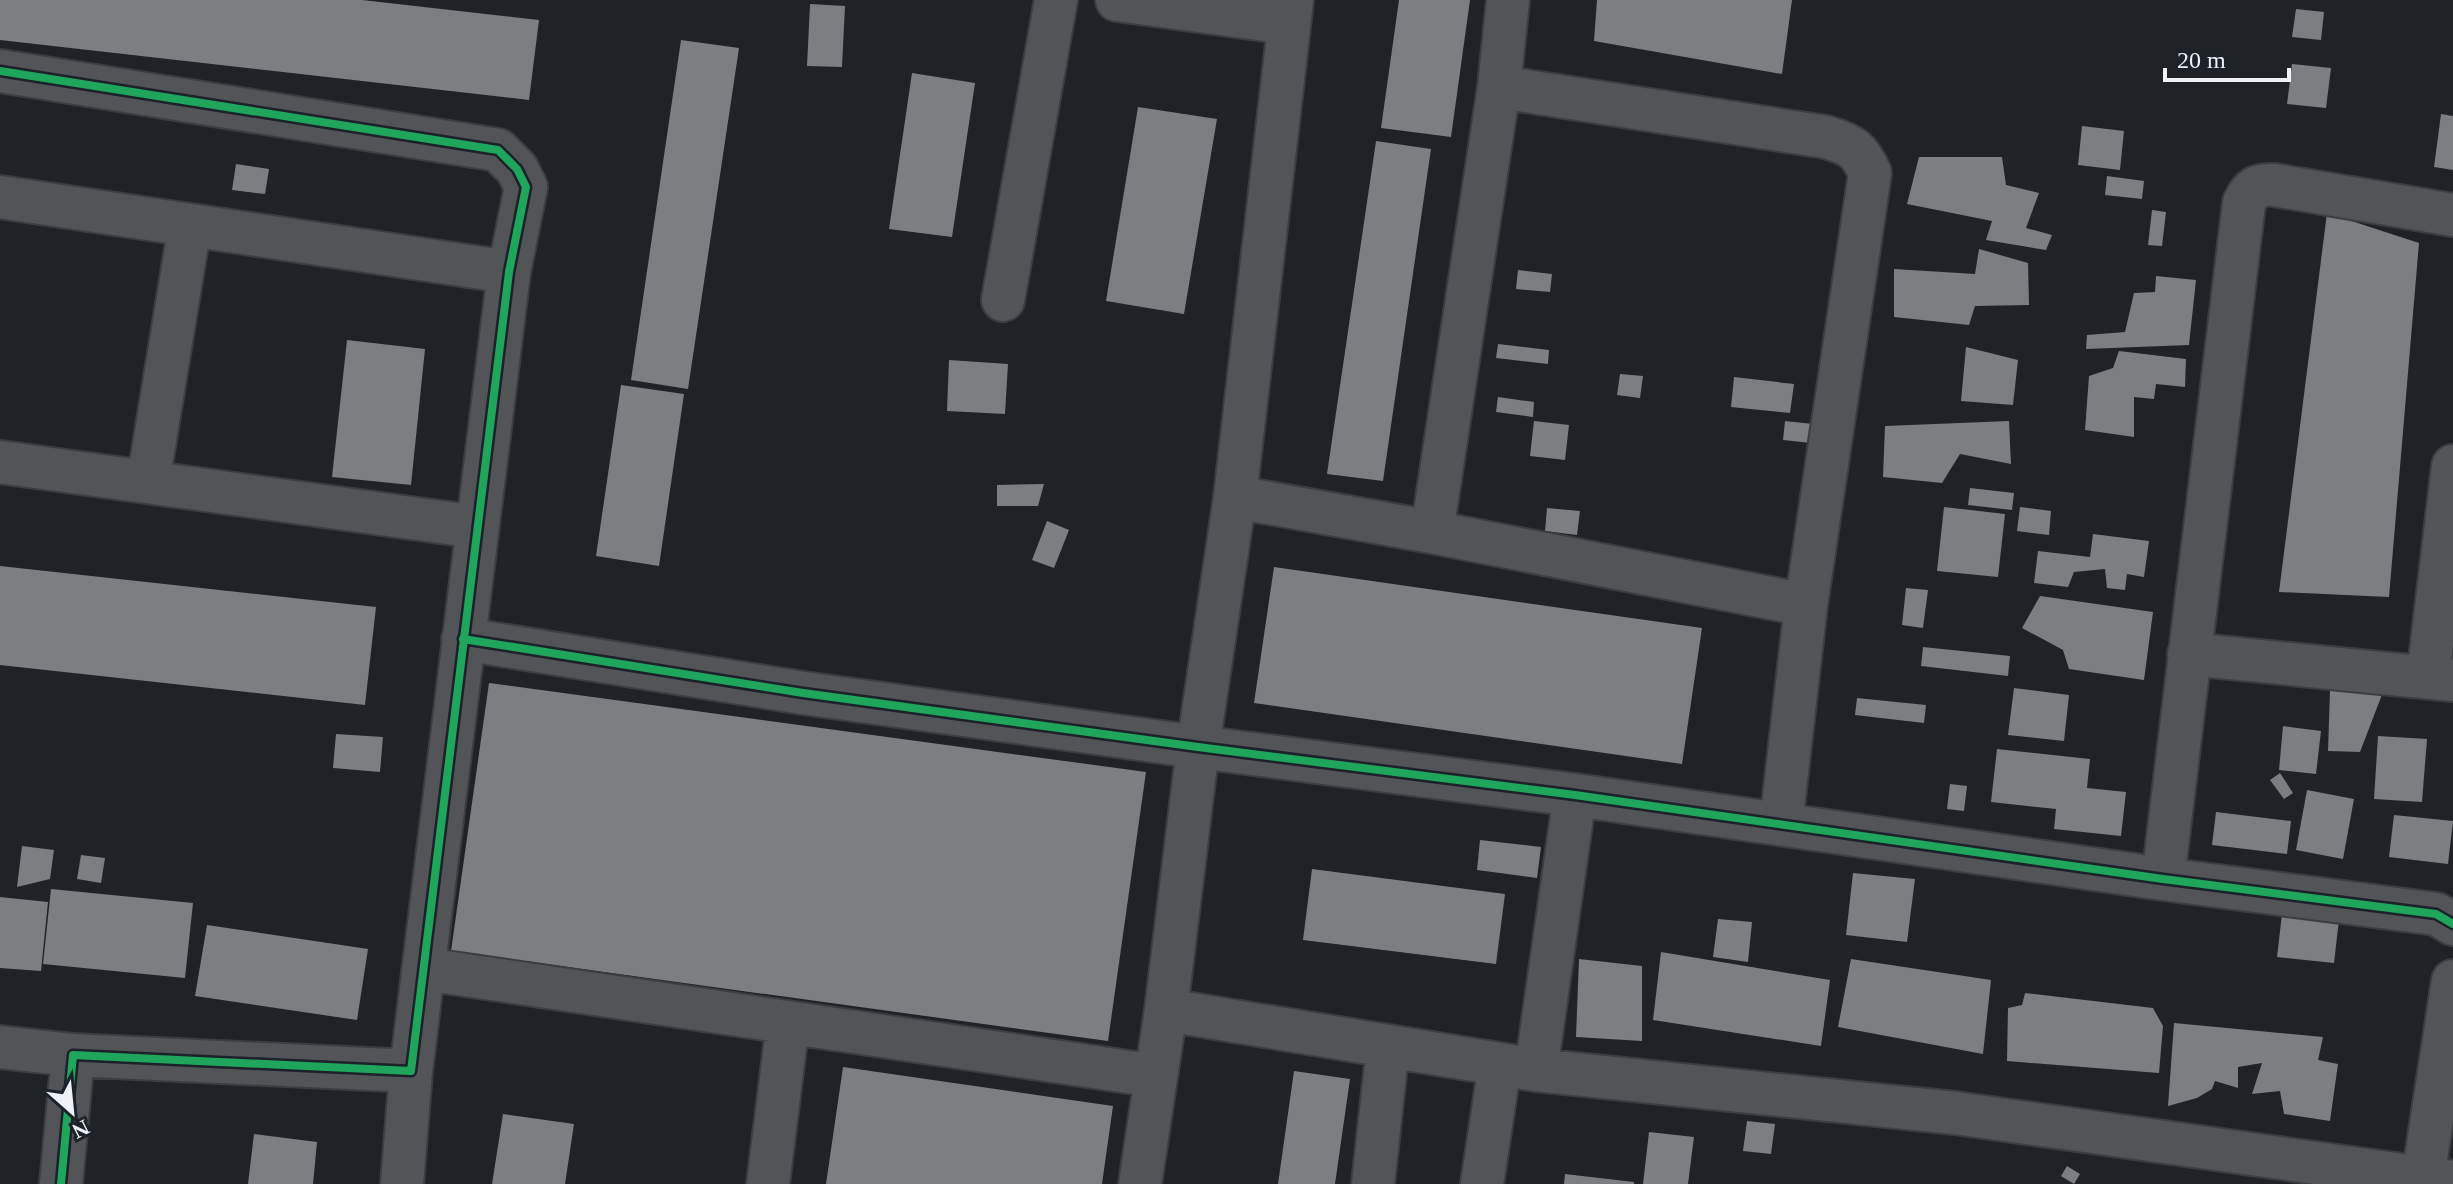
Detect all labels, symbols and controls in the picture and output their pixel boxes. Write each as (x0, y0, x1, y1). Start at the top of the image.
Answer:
scale bar (2165, 32, 2289, 82)
text: 20 m (2177, 47, 2226, 73)
north arrow (32, 1072, 112, 1152)
text: N (68, 1115, 94, 1144)

